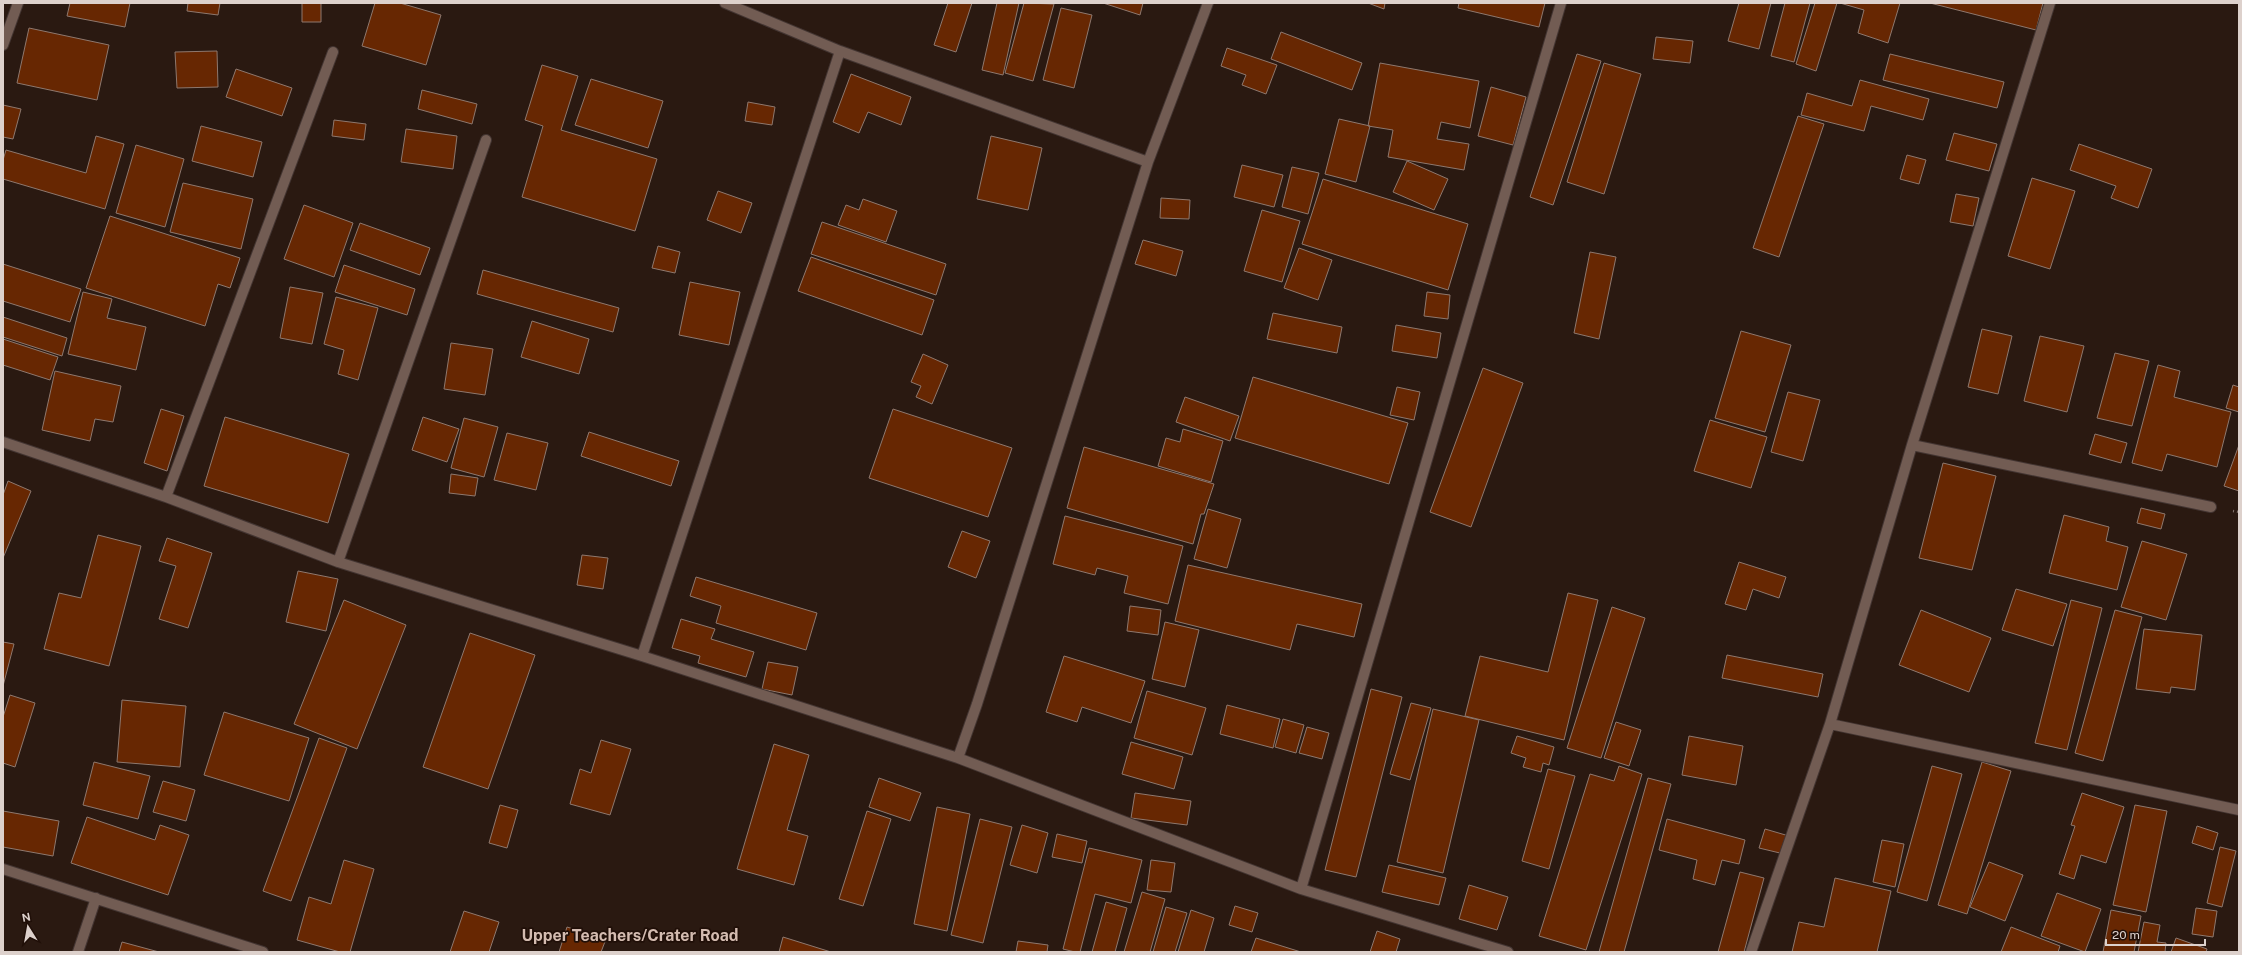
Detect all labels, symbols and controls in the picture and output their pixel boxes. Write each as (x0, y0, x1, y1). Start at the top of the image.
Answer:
north arrow (8, 907, 48, 947)
text: N (21, 910, 31, 924)
scale bar (2106, 921, 2205, 947)
district label: Upper Teachers/Crater Road (521, 926, 739, 945)
text: 20 m (2112, 928, 2140, 942)

